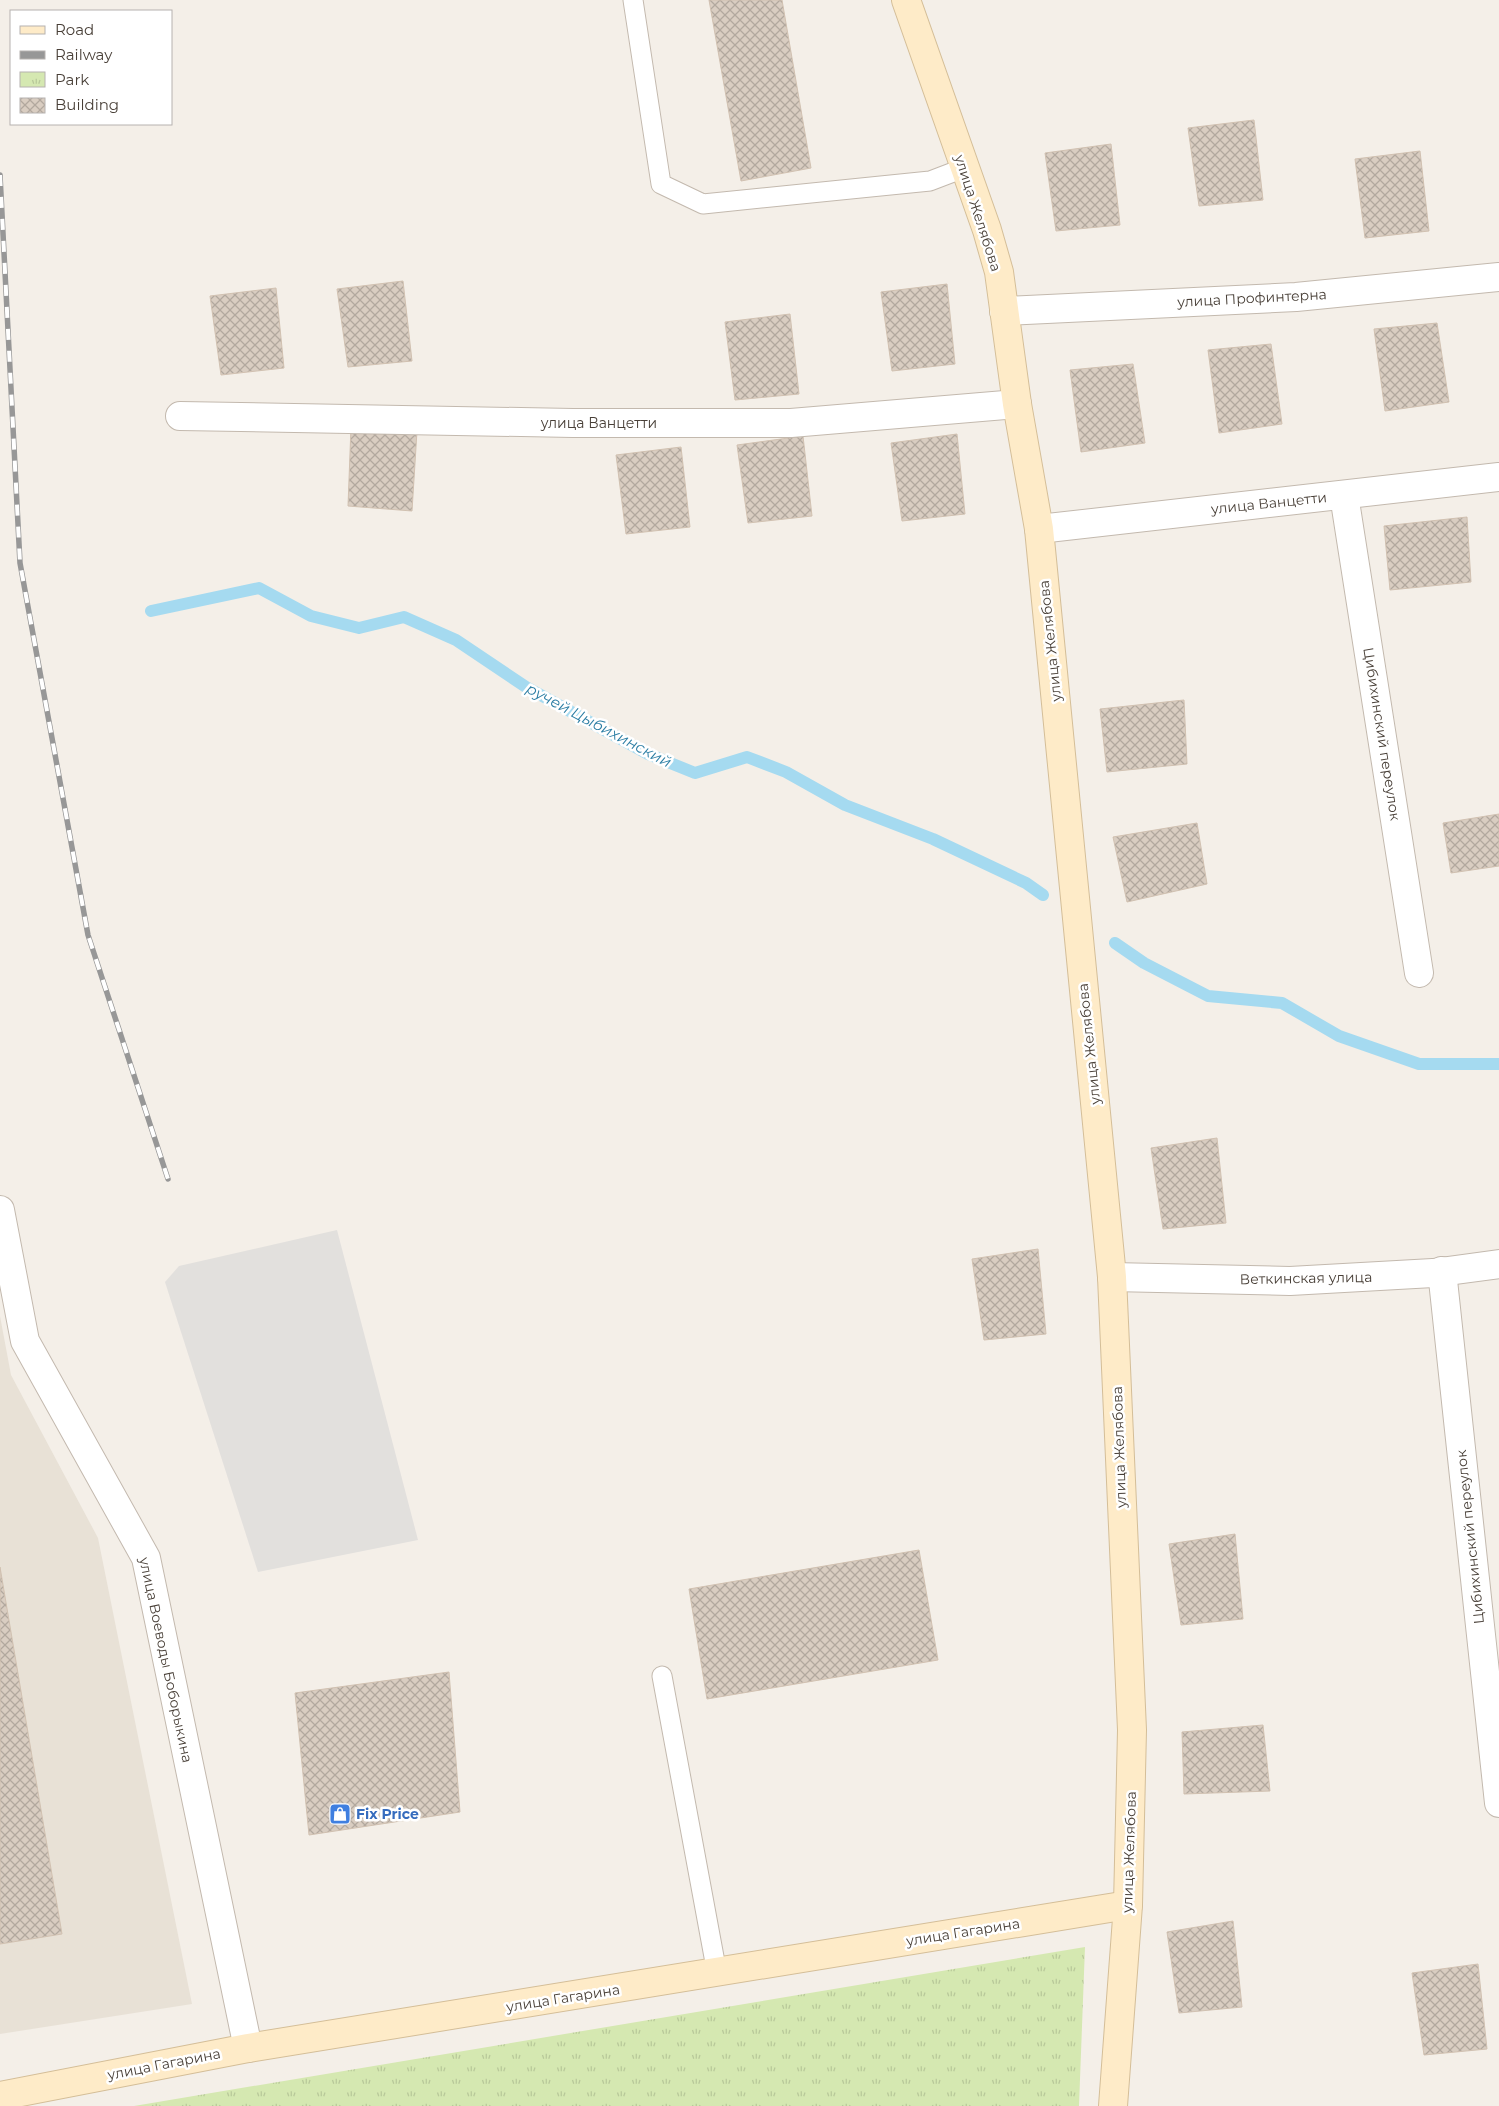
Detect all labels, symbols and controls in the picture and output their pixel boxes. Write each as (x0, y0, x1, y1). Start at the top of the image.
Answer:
legend (10, 10, 172, 125)
text: Road (55, 20, 94, 39)
text: Railway (55, 45, 113, 64)
text: Park (55, 70, 89, 89)
text: Building (55, 95, 119, 114)
street label: улица Желябова (950, 151, 1005, 274)
street label: улица Профинтерна (1176, 285, 1327, 311)
street label: улица Ванцетти (540, 414, 657, 432)
street label: улица Ванцетти (1209, 488, 1328, 518)
street label: улица Желябова (1035, 580, 1065, 703)
street label: Цибихинский переулок (1359, 646, 1405, 822)
water label: ручей Цыбихинский (523, 679, 675, 771)
street label: улица Желябова (1074, 983, 1104, 1106)
street label: Веткинская улица (1240, 1268, 1372, 1288)
street label: улица Желябова (1108, 1386, 1130, 1509)
street label: Цибихинский переулок (1452, 1449, 1488, 1625)
street label: улица Воеводы Боборыкина (135, 1555, 197, 1764)
street label: улица Желябова (1118, 1791, 1140, 1914)
shop icon: Fix Price (328, 1802, 352, 1826)
place label: Fix Price (356, 1805, 419, 1823)
street label: улица Гагарина (904, 1914, 1021, 1950)
street label: улица Гагарина (504, 1980, 621, 2016)
street label: улица Гагарина (105, 2044, 222, 2084)

